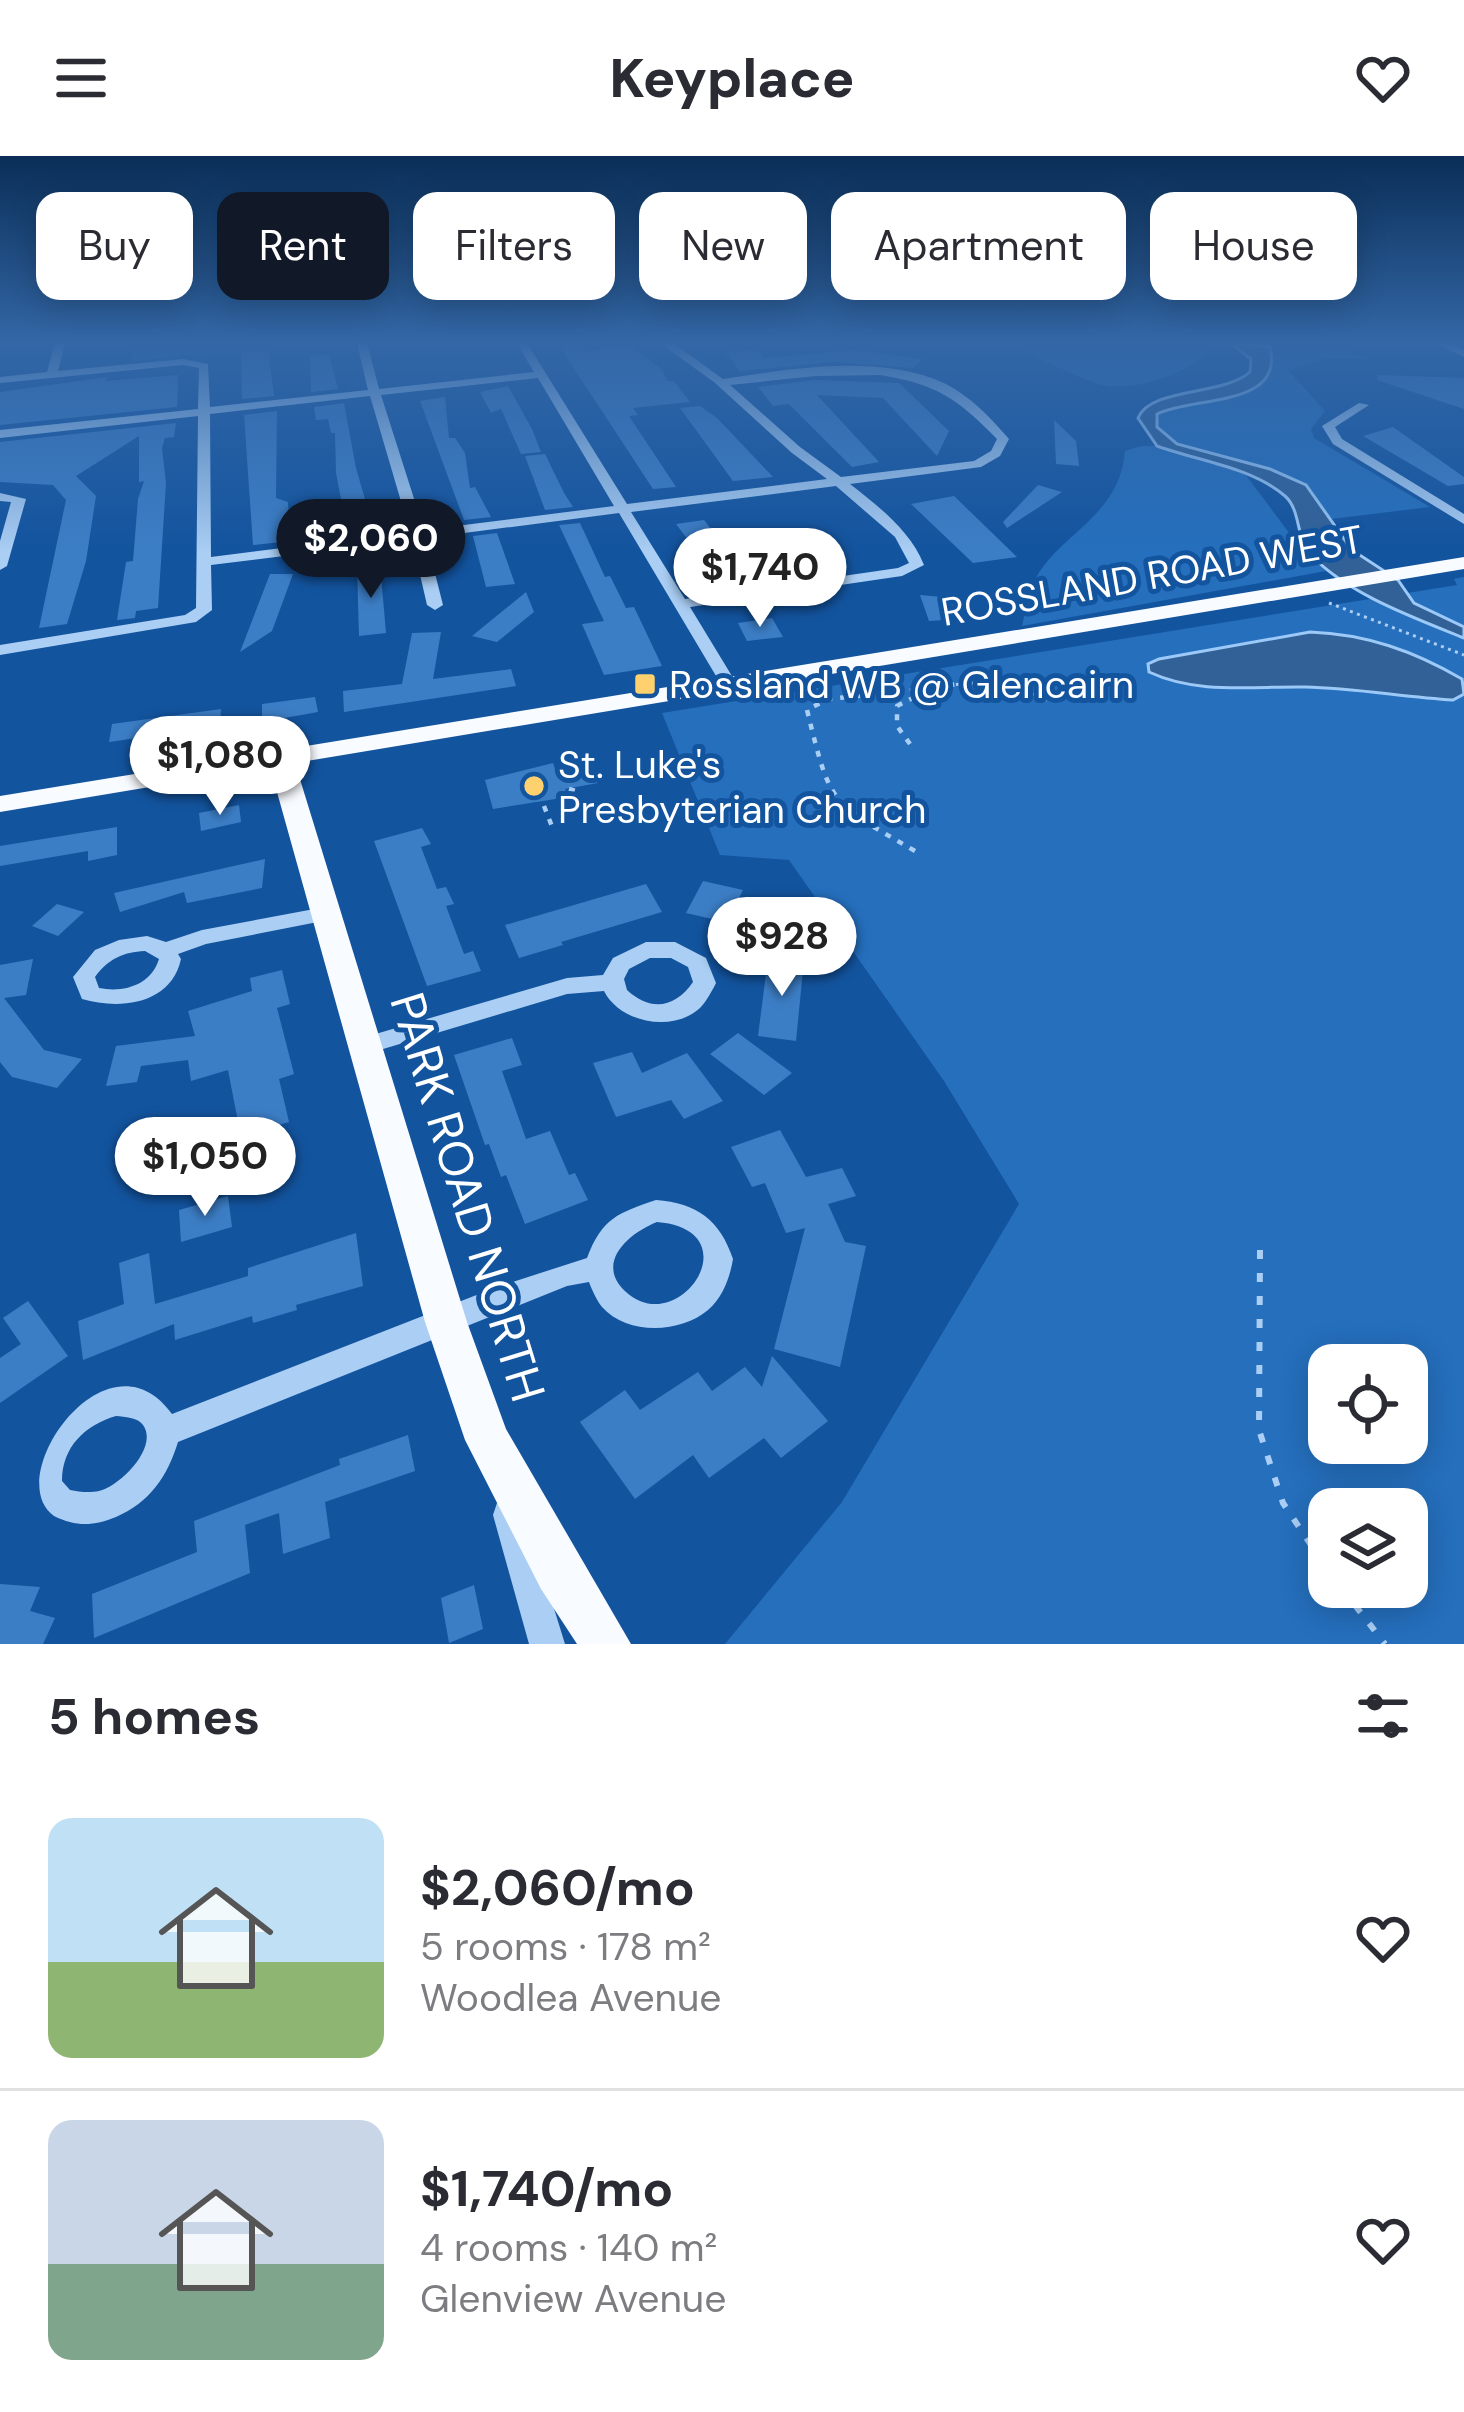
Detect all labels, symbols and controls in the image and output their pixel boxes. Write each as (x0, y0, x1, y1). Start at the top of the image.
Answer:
text: Keyplace (609, 43, 855, 114)
icon: menu (48, 45, 114, 111)
icon: heart (1350, 45, 1416, 111)
chip: Buy (36, 192, 193, 300)
chip: Rent (217, 192, 389, 300)
chip: Filters (413, 192, 615, 300)
chip: New (639, 192, 807, 300)
chip: Apartment (831, 192, 1126, 300)
chip: House (1150, 192, 1357, 300)
pin: $2,060 (273, 499, 469, 601)
text: $2,060 (303, 512, 439, 563)
street label: ROSSLAND ROAD WEST (937, 513, 1367, 638)
pin: $1,740 (662, 528, 858, 630)
text: $1,740 (701, 541, 820, 592)
place label: Rossland WB @ Glencairn (669, 659, 1134, 710)
marker: Rossland WB @ Glencairn (632, 671, 658, 697)
pin: $1,080 (122, 716, 318, 818)
text: $1,080 (157, 729, 283, 780)
place label: St. Luke's Presbyterian Church (558, 739, 926, 835)
marker: St. Luke's Presbyterian Church (521, 773, 547, 799)
pin: $928 (711, 897, 853, 999)
text: $928 (735, 910, 829, 961)
street label: PARK ROAD NORTH (375, 985, 560, 1409)
pin: $1,050 (107, 1117, 303, 1219)
text: $1,050 (142, 1130, 268, 1181)
map controls (1308, 1344, 1428, 1608)
button: locate (1308, 1344, 1428, 1464)
button: layers (1308, 1488, 1428, 1608)
text: 5 homes (48, 1683, 260, 1750)
icon: filters (1350, 1683, 1416, 1749)
text: $2,060/mo (420, 1854, 695, 1921)
icon: home (144, 1866, 288, 2010)
icon: heart (1350, 1905, 1416, 1971)
text: 5 rooms · 178 m² (420, 1921, 711, 1972)
text: Woodlea Avenue (420, 1972, 721, 2023)
text: $1,740/mo (420, 2155, 673, 2222)
icon: home (144, 2168, 288, 2312)
icon: heart (1350, 2207, 1416, 2273)
text: 4 rooms · 140 m² (420, 2222, 717, 2273)
text: Glenview Avenue (420, 2273, 726, 2324)

